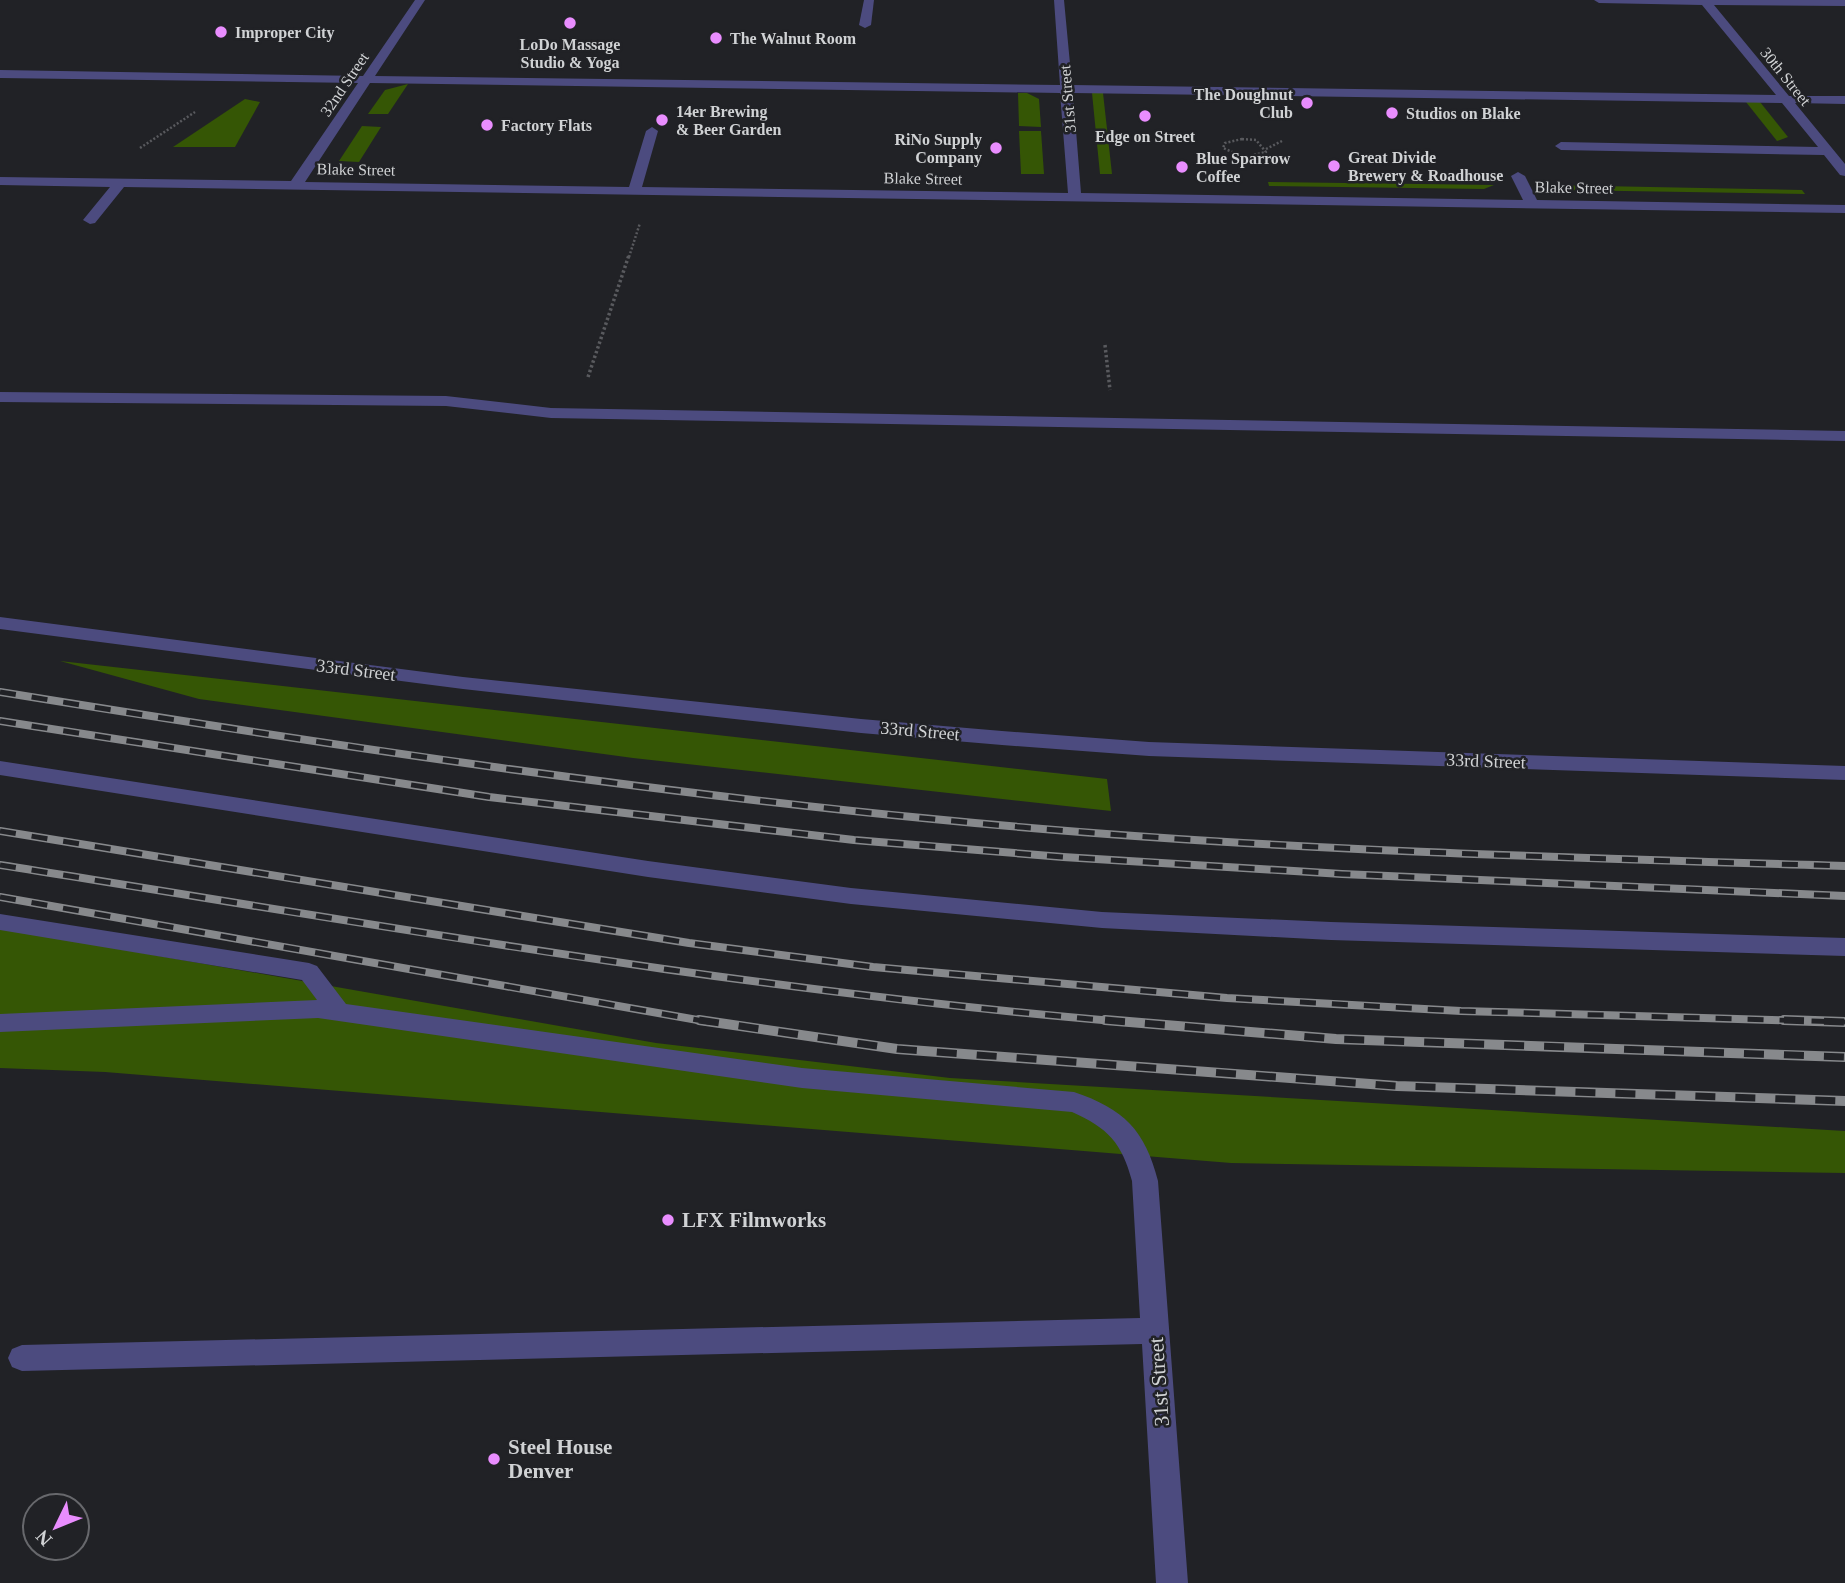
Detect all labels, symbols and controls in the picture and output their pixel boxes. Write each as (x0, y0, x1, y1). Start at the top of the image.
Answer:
marker: LoDo Massage Studio & Yoga (562, 15, 578, 31)
marker: Improper City (213, 24, 229, 40)
place label: Improper City (235, 24, 334, 42)
marker: The Walnut Room (708, 30, 724, 46)
place label: The Walnut Room (730, 30, 857, 47)
place label: LoDo Massage Studio & Yoga (520, 36, 620, 72)
street label: 30th Street (1757, 44, 1815, 109)
street label: 32nd Street (317, 49, 372, 119)
street label: 31st Street (1056, 64, 1079, 134)
place label: The Doughnut Club (1194, 86, 1294, 121)
marker: The Doughnut Club (1299, 95, 1315, 111)
place label: 14er Brewing & Beer Garden (676, 103, 782, 138)
marker: Studios on Blake (1384, 105, 1400, 121)
place label: Studios on Blake (1406, 105, 1521, 122)
marker: Edge on Street (1137, 108, 1153, 124)
marker: 14er Brewing & Beer Garden (654, 112, 670, 128)
marker: Factory Flats (479, 117, 495, 133)
place label: Factory Flats (501, 117, 592, 135)
place label: Edge on Street (1095, 128, 1196, 146)
place label: RiNo Supply Company (894, 131, 982, 167)
marker: RiNo Supply Company (988, 140, 1004, 156)
place label: Great Divide Brewery & Roadhouse (1348, 149, 1503, 185)
place label: Blue Sparrow Coffee (1196, 150, 1291, 185)
marker: Great Divide Brewery & Roadhouse (1326, 158, 1342, 174)
marker: Blue Sparrow Coffee (1174, 159, 1190, 175)
street label: Blake Street (317, 160, 396, 179)
street label: Blake Street (884, 169, 963, 188)
street label: Blake Street (1535, 178, 1614, 197)
street label: 33rd Street (315, 655, 397, 685)
street label: 33rd Street (880, 718, 960, 744)
street label: 33rd Street (1446, 750, 1526, 772)
place label: LFX Filmworks (682, 1208, 826, 1232)
marker: LFX Filmworks (660, 1212, 676, 1228)
street label: 31st Street (1144, 1336, 1174, 1427)
place label: Steel House Denver (508, 1435, 612, 1483)
marker: Steel House Denver (486, 1451, 502, 1467)
north arrow (21, 1492, 91, 1562)
text: N (31, 1526, 56, 1550)

